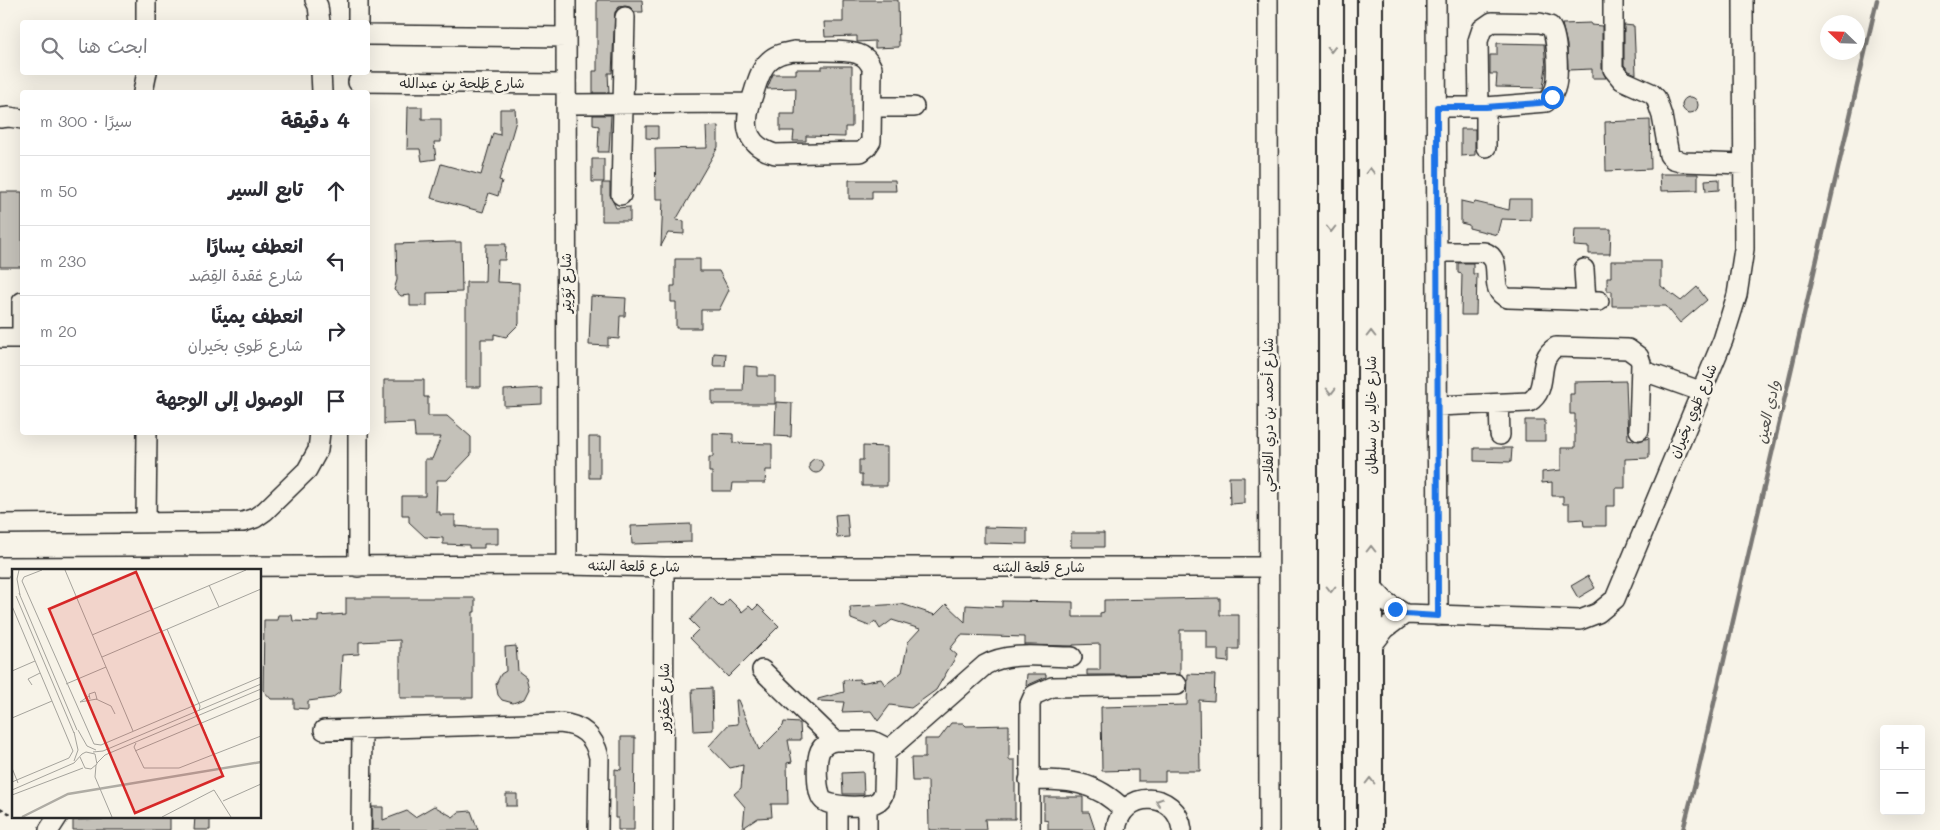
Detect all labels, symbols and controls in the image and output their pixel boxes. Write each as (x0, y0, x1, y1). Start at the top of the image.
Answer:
north arrow (1820, 15, 1865, 60)
search box (20, 20, 370, 75)
text: ابحث هنا (78, 33, 148, 58)
icon: search (38, 34, 66, 62)
one-way arrow (1326, 45, 1336, 53)
street label: شارع طَلحة بن عبدالله (399, 73, 525, 93)
route start (1541, 86, 1564, 109)
text: 4 دقيقة (281, 106, 350, 133)
text: سيرًا · 300 m (40, 110, 132, 131)
one-way arrow (1365, 167, 1375, 175)
text: تابع السير (228, 176, 303, 201)
icon: ahead (322, 177, 350, 205)
text: 50 m (40, 180, 77, 201)
one-way arrow (1326, 225, 1336, 233)
text: انعطف يسارًا (206, 233, 303, 258)
icon: left (322, 247, 350, 275)
text: 230 m (40, 250, 86, 271)
street label: شارع بُوَيتِر (556, 253, 576, 314)
text: شارع عُقدة القِصَد (189, 264, 303, 285)
text: انعطف يمينًا (211, 303, 303, 328)
icon: right (322, 317, 350, 345)
text: 20 m (40, 320, 77, 341)
one-way arrow (1365, 330, 1376, 338)
text: شارع طَوي بحَيران (188, 334, 303, 355)
street label: شارع أحمد بن دري الفلاحي (1258, 338, 1281, 492)
street label: شارع خالِد بن سلطان (1361, 356, 1381, 474)
street label: شارع طَوي بحَيران (1664, 361, 1723, 462)
water label: وادي العين (1750, 378, 1786, 446)
text: الوصول إلى الوجهة (156, 386, 303, 411)
icon: arrive (322, 387, 350, 415)
one-way arrow (1326, 388, 1336, 395)
one-way arrow (1366, 545, 1376, 552)
street label: شارع قلعة البثنه (588, 555, 680, 577)
street label: شارع قلعة البثنه (993, 557, 1085, 577)
inset map (12, 569, 261, 818)
one-way arrow (1326, 585, 1336, 593)
route end (1384, 598, 1407, 621)
street label: شارع حَمْرُور (654, 663, 674, 734)
map controls (1880, 725, 1925, 815)
button: + (1880, 725, 1925, 770)
button: − (1880, 770, 1925, 815)
one-way arrow (1365, 777, 1375, 785)
one-way arrow (1155, 798, 1164, 808)

